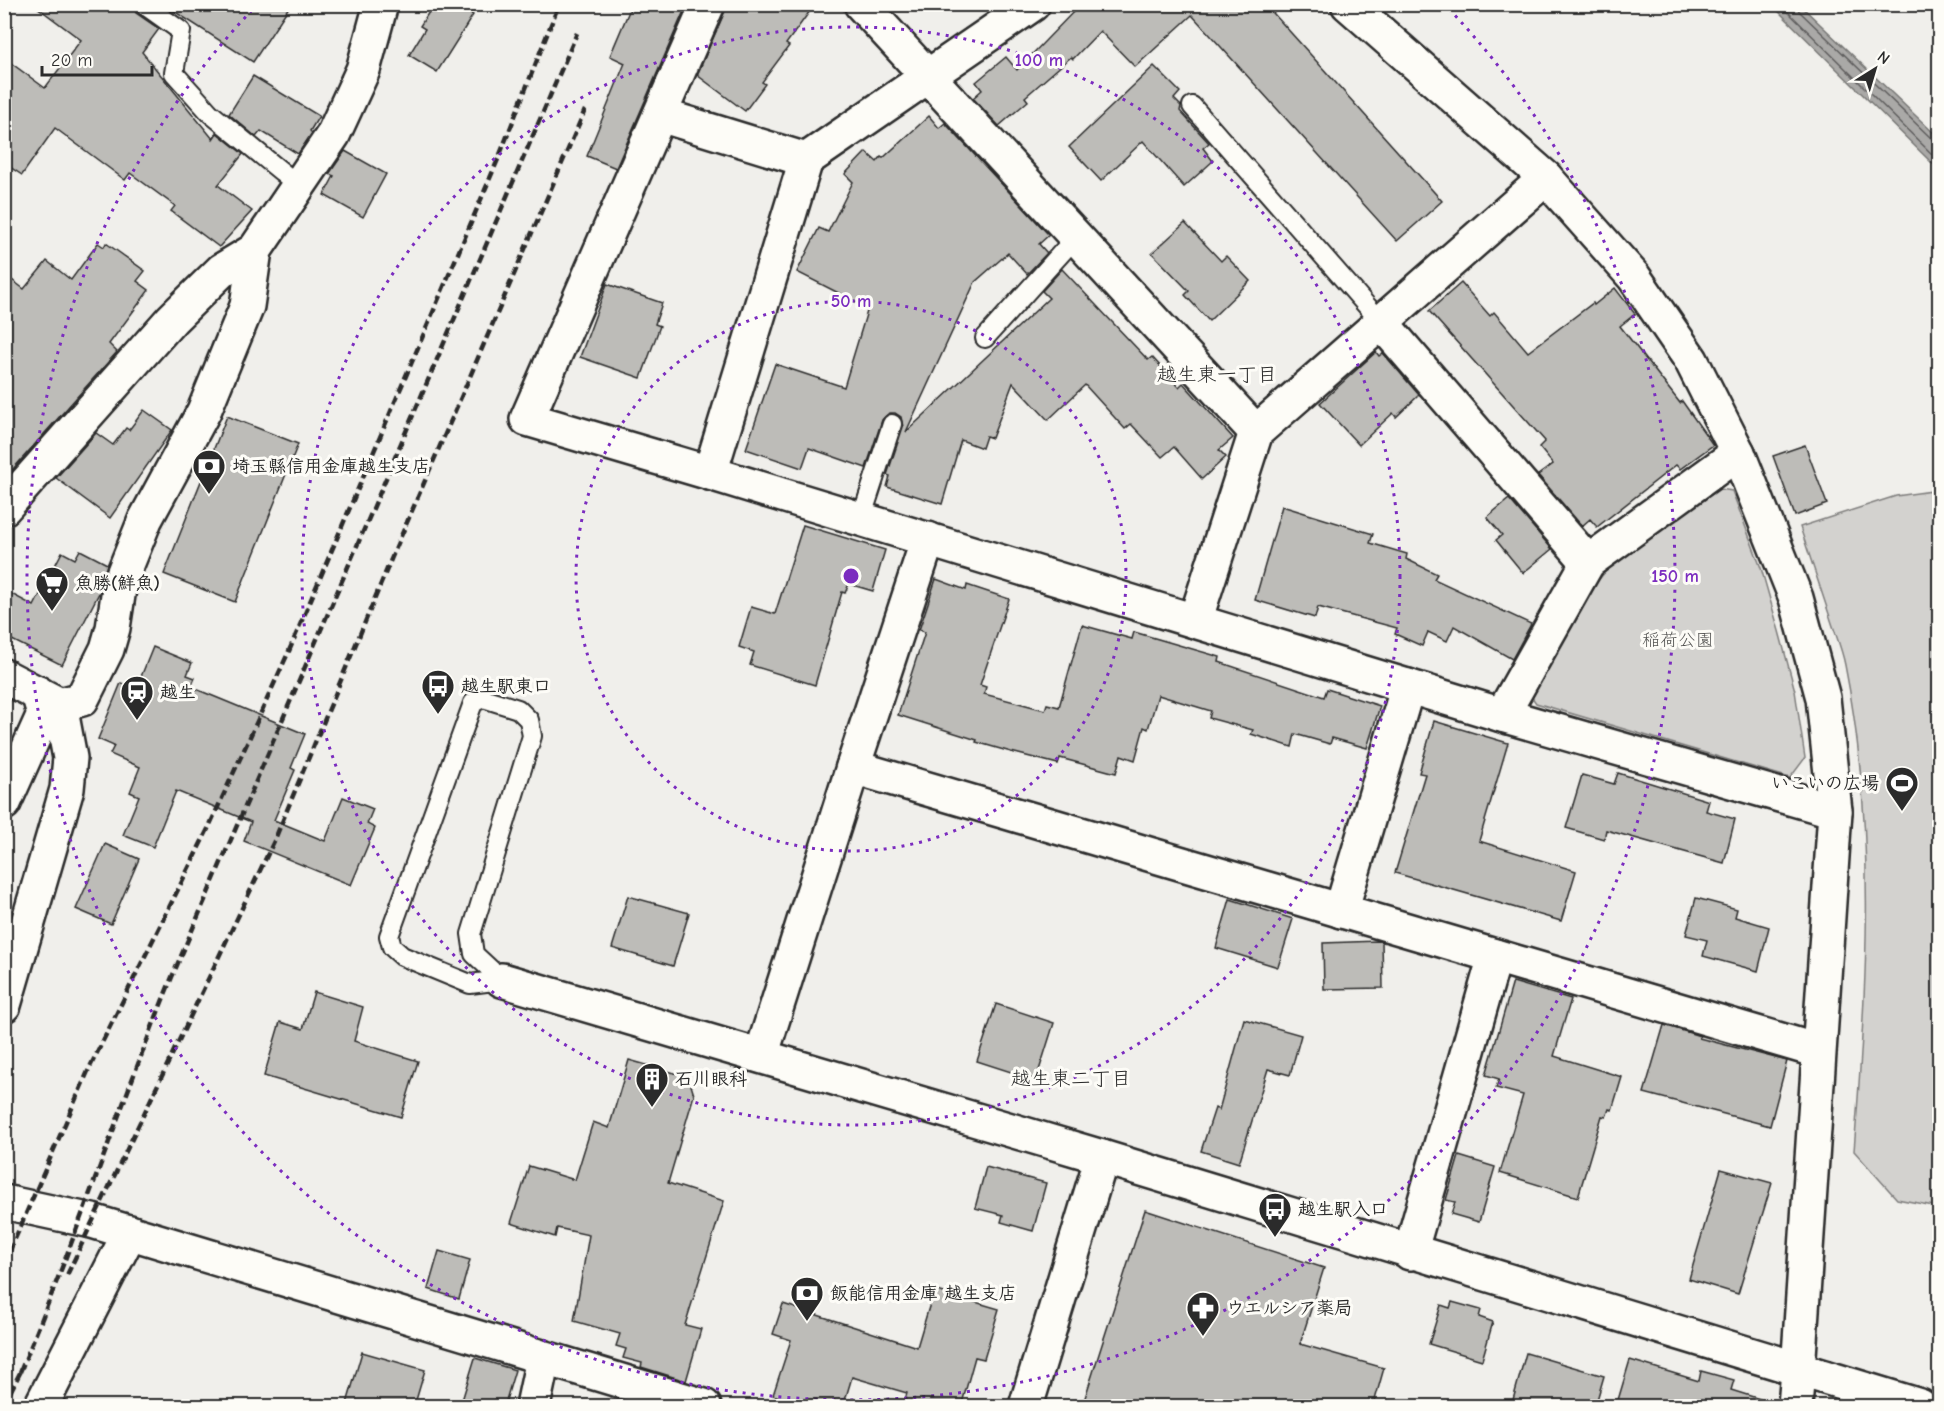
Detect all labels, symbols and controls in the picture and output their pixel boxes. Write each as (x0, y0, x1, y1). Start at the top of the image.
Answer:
scale bar (42, 39, 152, 77)
north arrow (1845, 39, 1905, 99)
text: N (1874, 47, 1893, 68)
text: 20 m (51, 50, 92, 71)
text: 100 m (1015, 50, 1063, 71)
text: 50 m (831, 291, 871, 312)
district label: 越生東一丁目 (1157, 363, 1277, 386)
bank icon: 埼玉縣信用金庫越生支店 (191, 448, 227, 495)
place label: 埼玉縣信用金庫越生支店 (232, 456, 430, 477)
supermarket icon: 魚勝(鮮魚) (34, 565, 70, 612)
centre of rings (841, 566, 861, 586)
text: 150 m (1651, 566, 1699, 587)
place label: 魚勝(鮮魚) (75, 573, 160, 594)
park label: 稲荷公園 (1642, 630, 1714, 651)
bus stop icon: 越生駅東口 (420, 668, 456, 715)
station icon: 越生 (119, 674, 155, 721)
place label: 越生駅東口 (461, 676, 551, 697)
place label: 越生 (160, 682, 196, 703)
sports icon: いこいの広場 (1884, 765, 1920, 812)
place label: いこいの広場 (1771, 773, 1879, 794)
building icon: 石川眼科 (634, 1061, 670, 1108)
district label: 越生東二丁目 (1011, 1067, 1131, 1090)
place label: 石川眼科 (675, 1069, 747, 1090)
bus stop icon: 越生駅入口 (1257, 1191, 1293, 1238)
place label: 越生駅入口 (1298, 1199, 1388, 1220)
bank icon: 飯能信用金庫 越生支店 (789, 1275, 825, 1322)
place label: 飯能信用金庫 越生支店 (830, 1283, 1016, 1304)
pharmacy icon: ウエルシア薬局 (1185, 1290, 1221, 1337)
place label: ウエルシア薬局 (1226, 1298, 1352, 1319)

